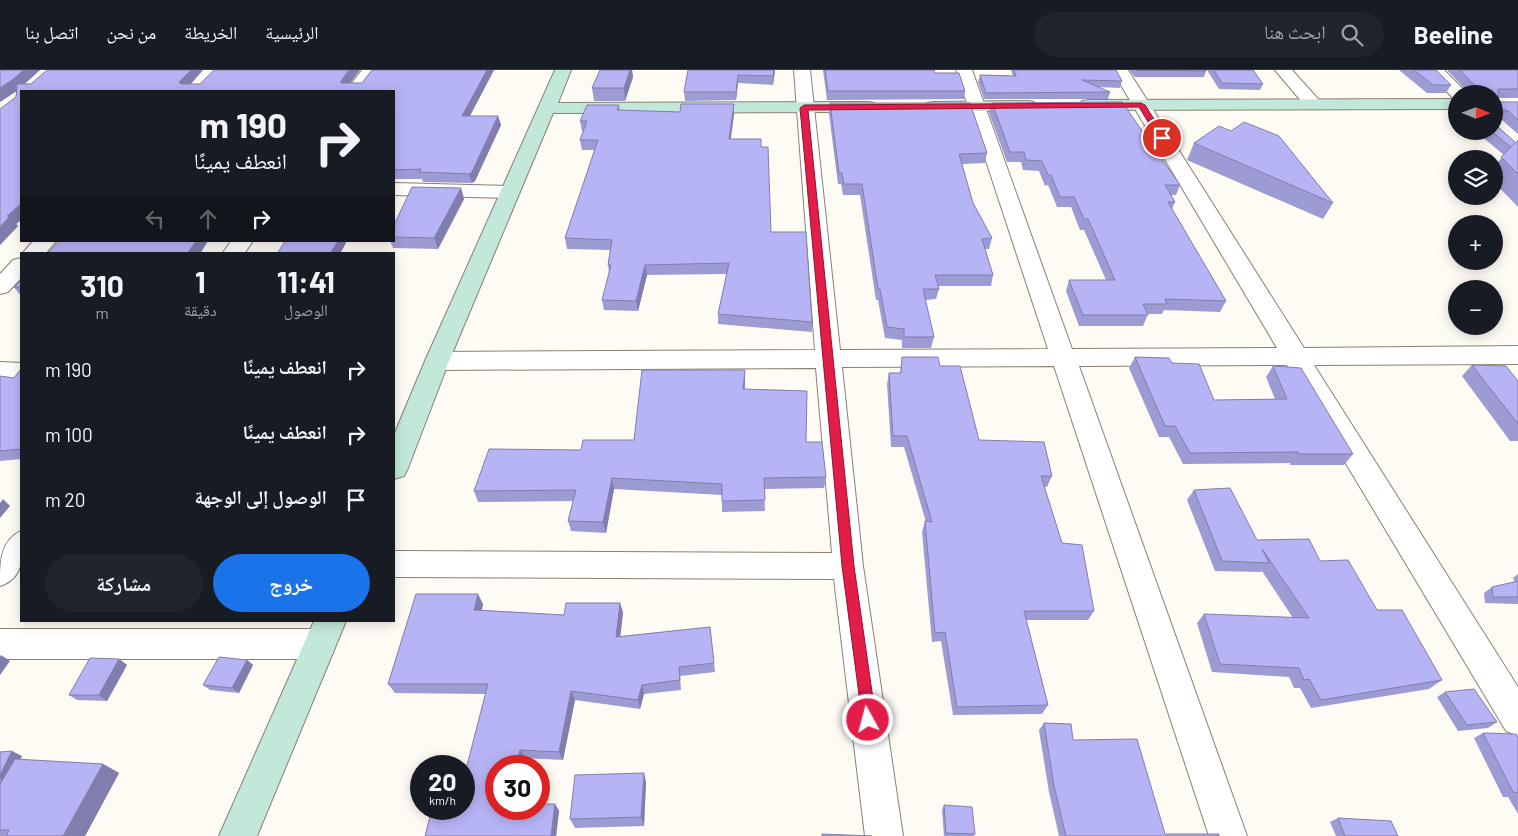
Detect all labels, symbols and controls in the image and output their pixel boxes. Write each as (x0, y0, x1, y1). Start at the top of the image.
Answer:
search box (1034, 12, 1384, 57)
text: ابحث هنا (1264, 20, 1326, 43)
text: Beeline (1414, 20, 1493, 49)
text: اتصل بنا (25, 21, 78, 43)
text: من نحن (106, 21, 156, 43)
text: الخريطة (184, 21, 237, 43)
text: الرئيسية (265, 21, 319, 43)
icon: search (1338, 21, 1366, 49)
north arrow (1448, 85, 1502, 140)
map controls (1448, 85, 1503, 335)
text: 190 m (200, 103, 287, 145)
icon: right (305, 110, 370, 175)
pin (1141, 117, 1183, 159)
icon: arrive (1148, 124, 1176, 152)
text: انعطف يمينًا (194, 147, 287, 173)
button: layers (1448, 150, 1503, 205)
icon: left (141, 205, 169, 233)
icon: ahead (194, 205, 222, 233)
icon: right (247, 205, 275, 233)
button: + (1448, 215, 1503, 270)
text: 1 (195, 263, 206, 299)
text: 11:41 (277, 263, 335, 299)
text: 310 (80, 267, 124, 303)
button: − (1448, 280, 1503, 335)
text: دقيقة (184, 300, 217, 319)
text: الوصول (284, 300, 328, 319)
text: m (95, 303, 109, 322)
text: انعطف يمينًا (243, 355, 327, 378)
icon: right (342, 356, 370, 384)
text: 190 m (45, 358, 92, 381)
text: انعطف يمينًا (243, 420, 327, 443)
icon: right (342, 421, 370, 449)
text: 100 m (45, 423, 93, 446)
text: الوصول إلى الوجهة (194, 485, 327, 508)
icon: arrive (342, 486, 370, 514)
text: 20 m (45, 488, 85, 511)
button: مشاركة (45, 554, 203, 612)
button: خروج (213, 554, 370, 612)
position arrow (841, 693, 893, 745)
speed limit sign: 30 (485, 755, 550, 820)
text: 20 (428, 766, 457, 796)
text: km/h (429, 793, 456, 807)

